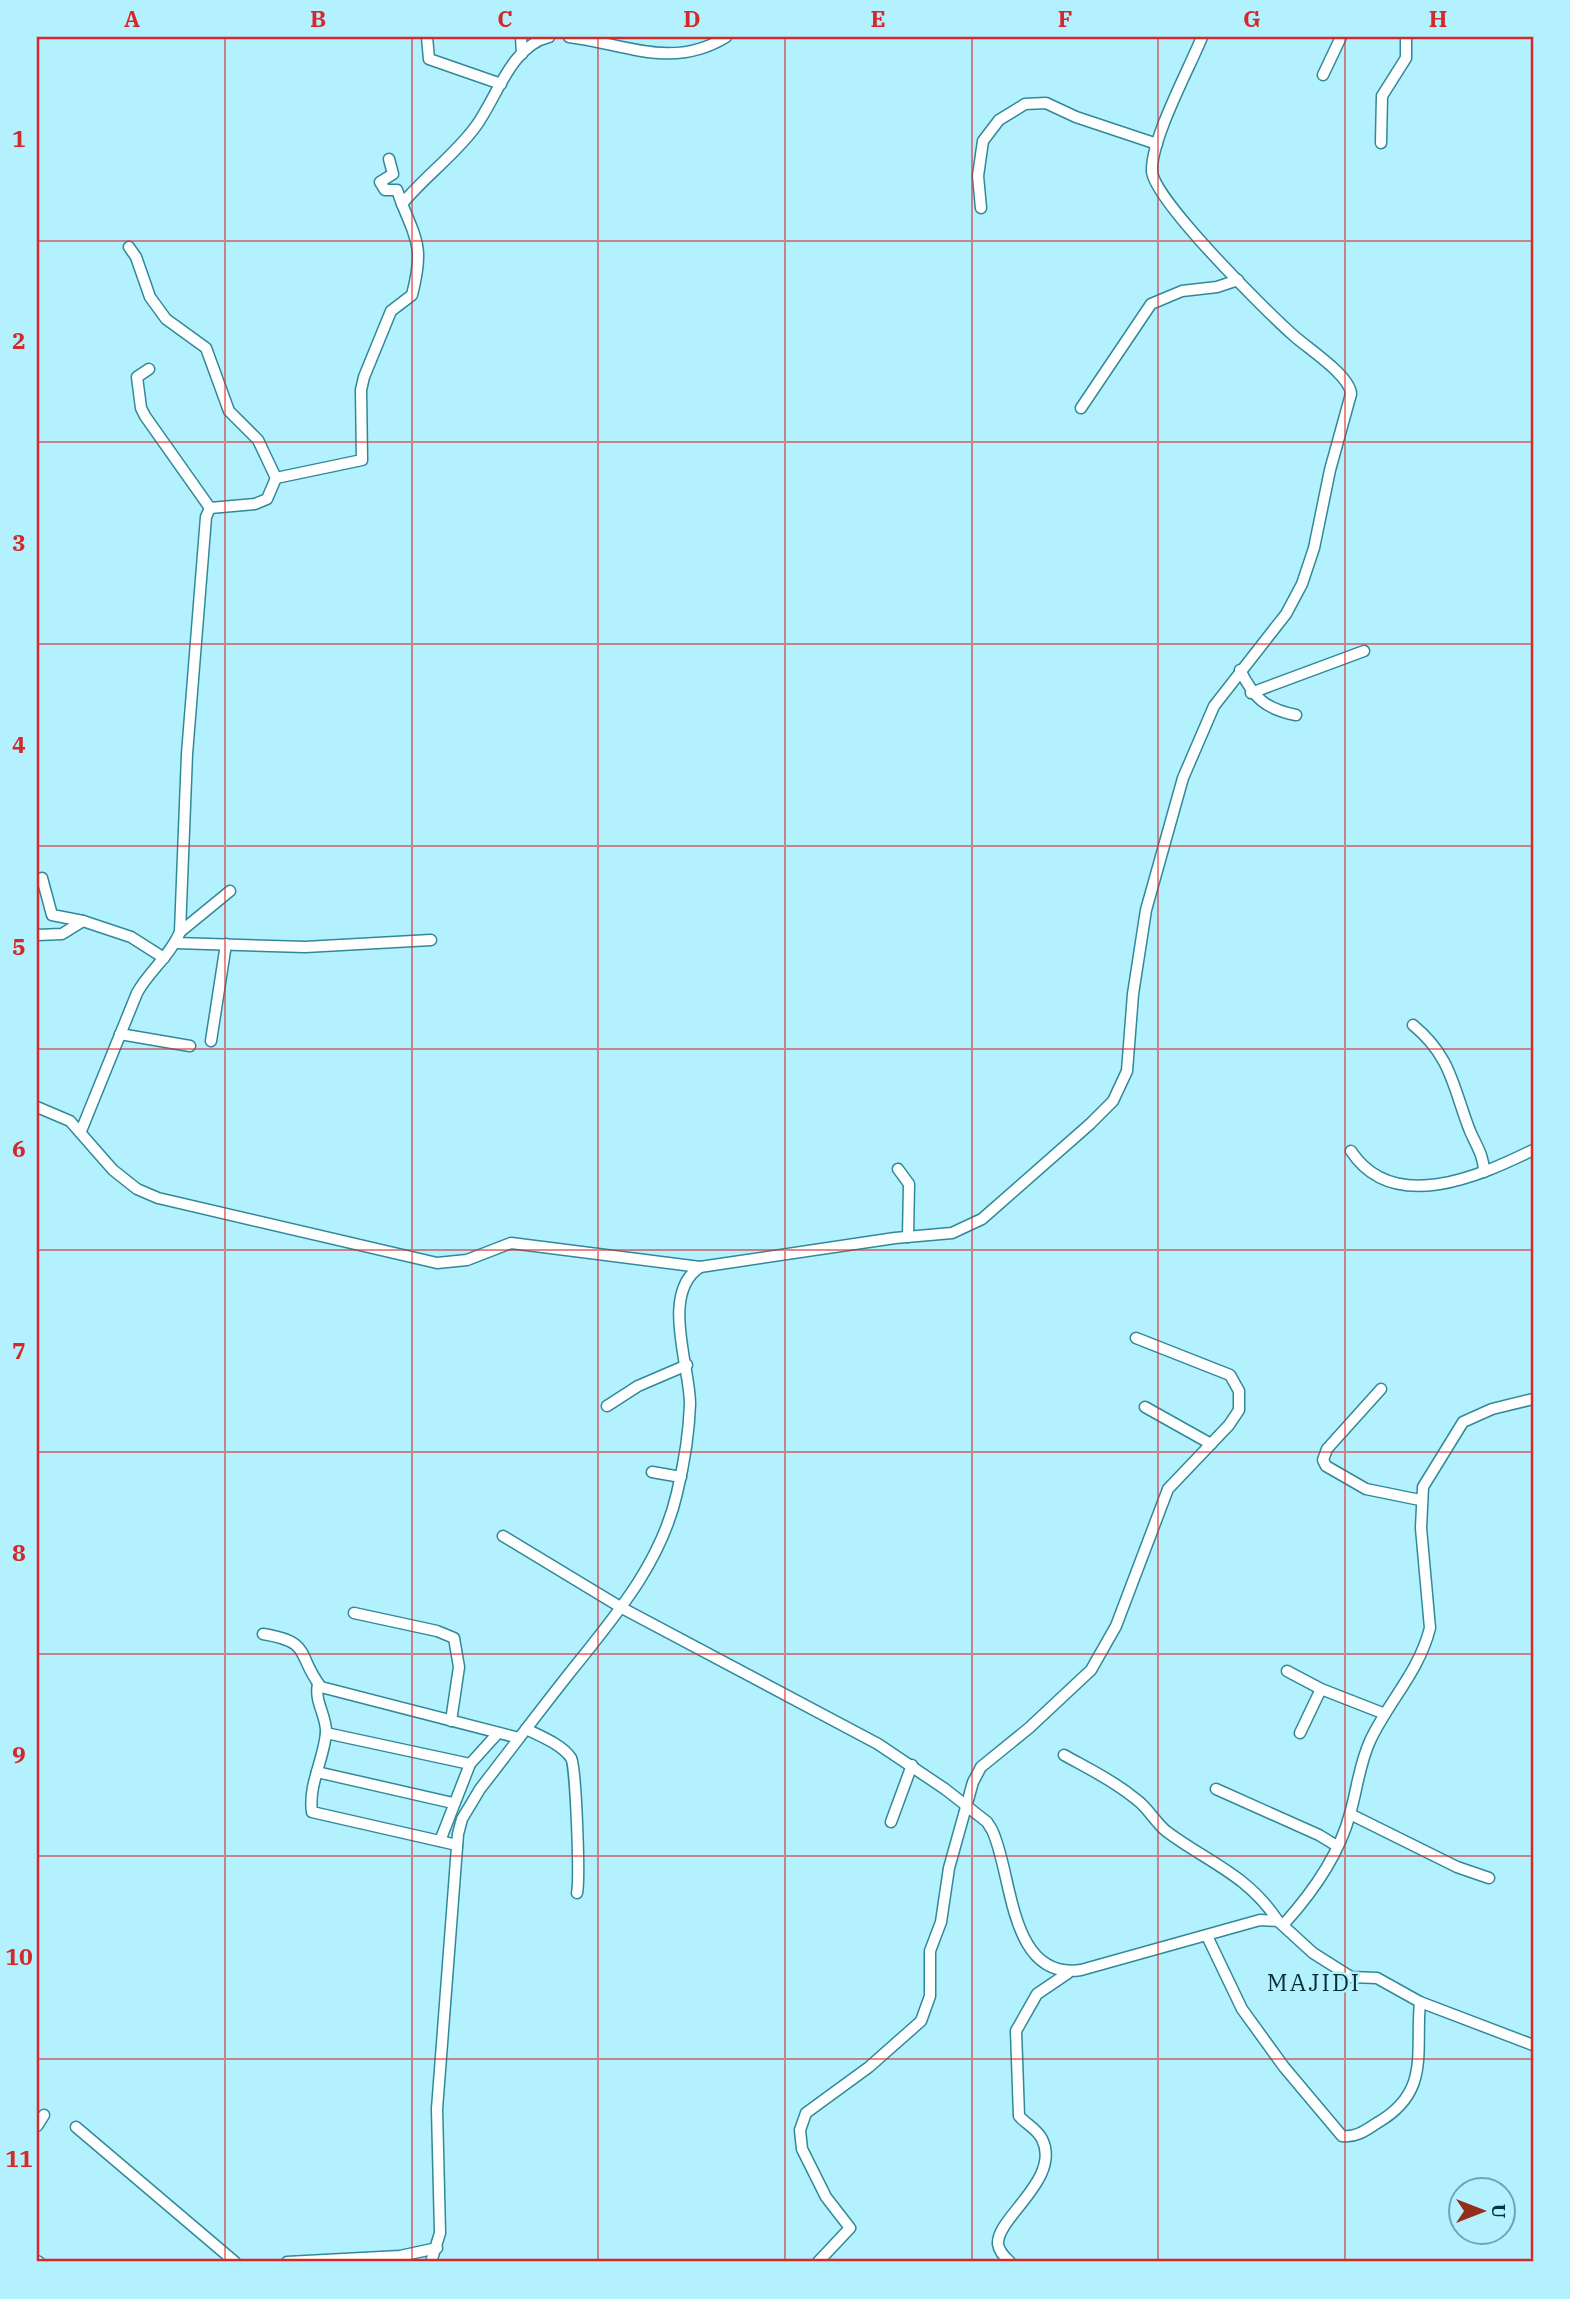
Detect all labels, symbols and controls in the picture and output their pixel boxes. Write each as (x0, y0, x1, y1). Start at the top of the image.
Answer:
text: A (124, 3, 140, 33)
text: B (310, 3, 326, 33)
text: C (497, 3, 513, 33)
text: D (683, 3, 701, 33)
text: E (870, 3, 886, 33)
text: F (1058, 3, 1072, 33)
text: G (1243, 3, 1261, 33)
text: H (1429, 3, 1447, 33)
text: 1 (12, 123, 26, 153)
text: 2 (12, 325, 26, 355)
text: 3 (12, 527, 26, 557)
text: 4 (12, 729, 26, 759)
text: 5 (12, 931, 26, 961)
text: 6 (12, 1133, 26, 1163)
text: 7 (12, 1335, 26, 1365)
text: 8 (12, 1537, 26, 1567)
text: 9 (12, 1739, 26, 1769)
text: 10 (5, 1941, 33, 1971)
district label: MAJIDI (1267, 1966, 1361, 1998)
text: 11 (5, 2143, 33, 2173)
north arrow (1448, 2176, 1518, 2246)
text: U (1487, 2204, 1511, 2218)

